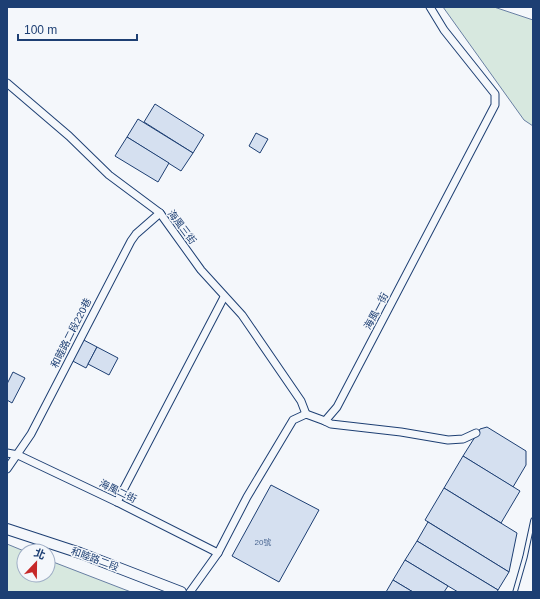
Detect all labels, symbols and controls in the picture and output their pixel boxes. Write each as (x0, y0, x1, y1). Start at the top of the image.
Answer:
scale bar (18, 16, 137, 42)
text: 100 m (24, 23, 57, 37)
street label: 海風三街 (166, 208, 198, 246)
street label: 海風一街 (362, 291, 390, 331)
street label: 和睦路二段220巷 (49, 296, 93, 370)
street label: 海風二街 (98, 477, 138, 505)
house number: 20號 (255, 538, 271, 547)
north arrow (16, 543, 56, 583)
street label: 和睦路二段 (70, 545, 120, 573)
text: 北 (32, 546, 47, 561)

